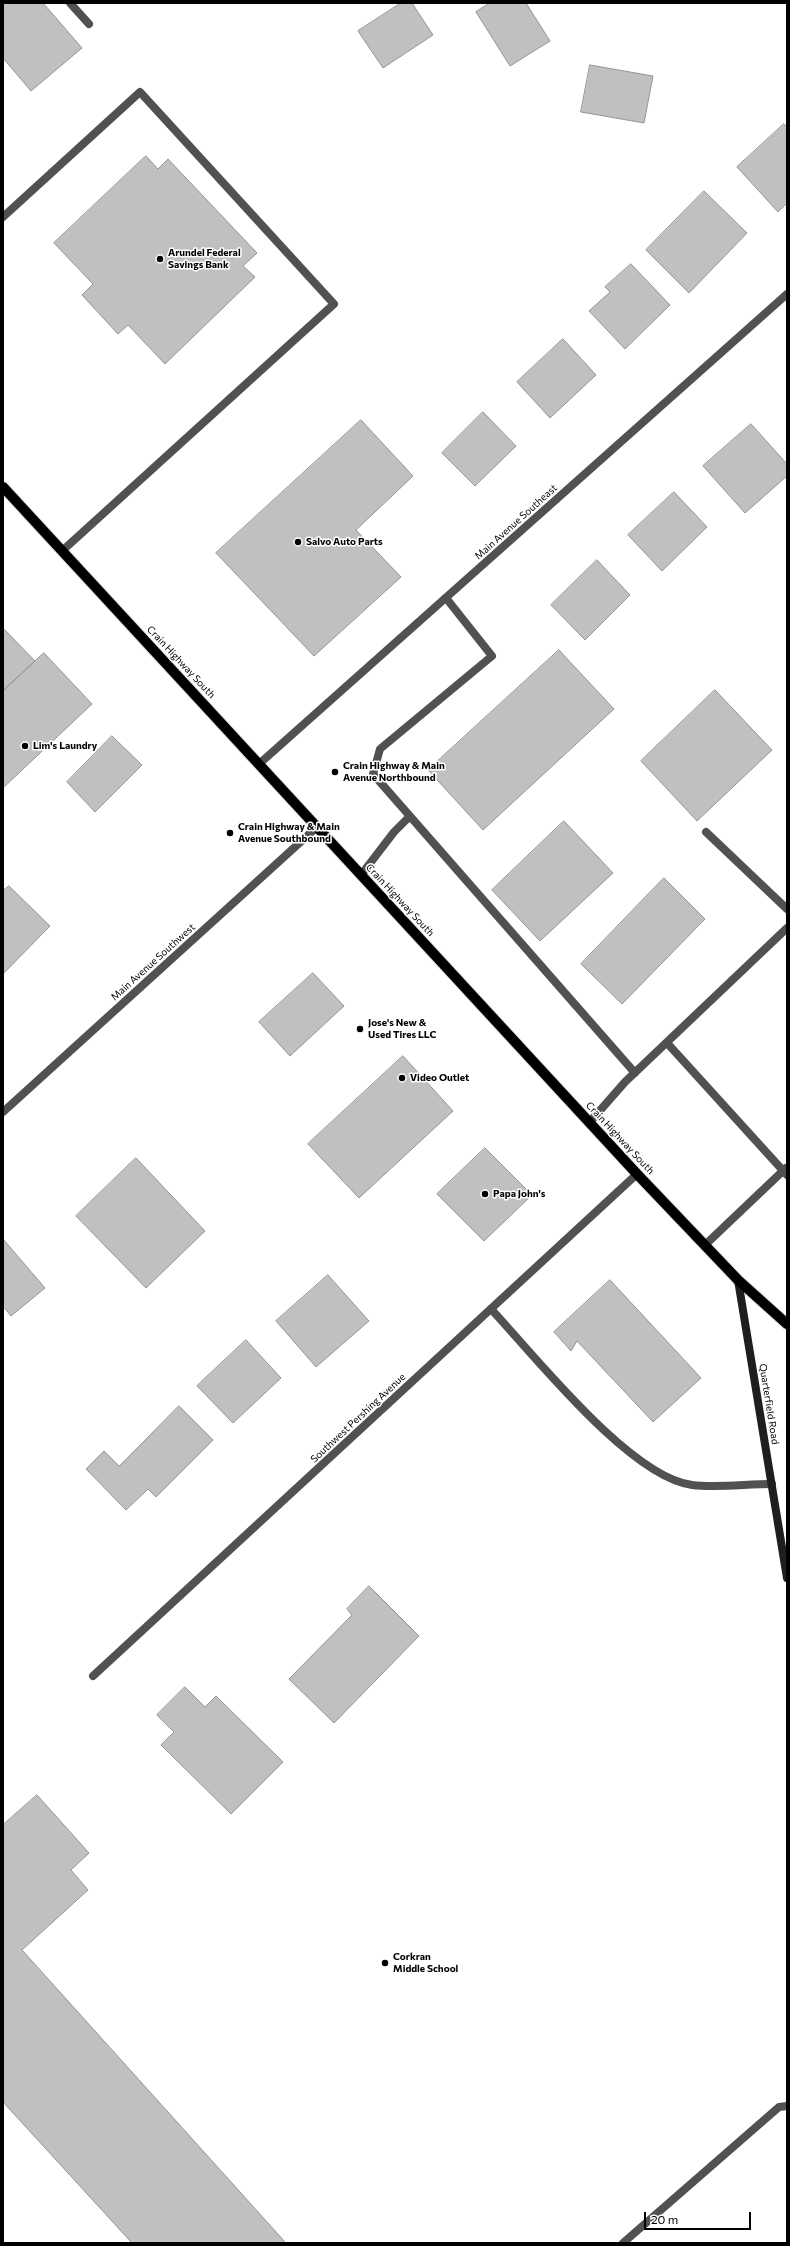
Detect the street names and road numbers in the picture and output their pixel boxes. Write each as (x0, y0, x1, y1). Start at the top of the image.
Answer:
street label: Main Avenue Southeast (472, 482, 560, 562)
street label: Crain Highway South (144, 623, 218, 701)
street label: Crain Highway South (363, 861, 437, 939)
street label: Main Avenue Southwest (108, 921, 198, 1003)
street label: Crain Highway South (583, 1099, 657, 1177)
street label: Quarterfield Road (757, 1363, 781, 1445)
street label: Southwest Pershing Avenue (308, 1371, 408, 1465)

